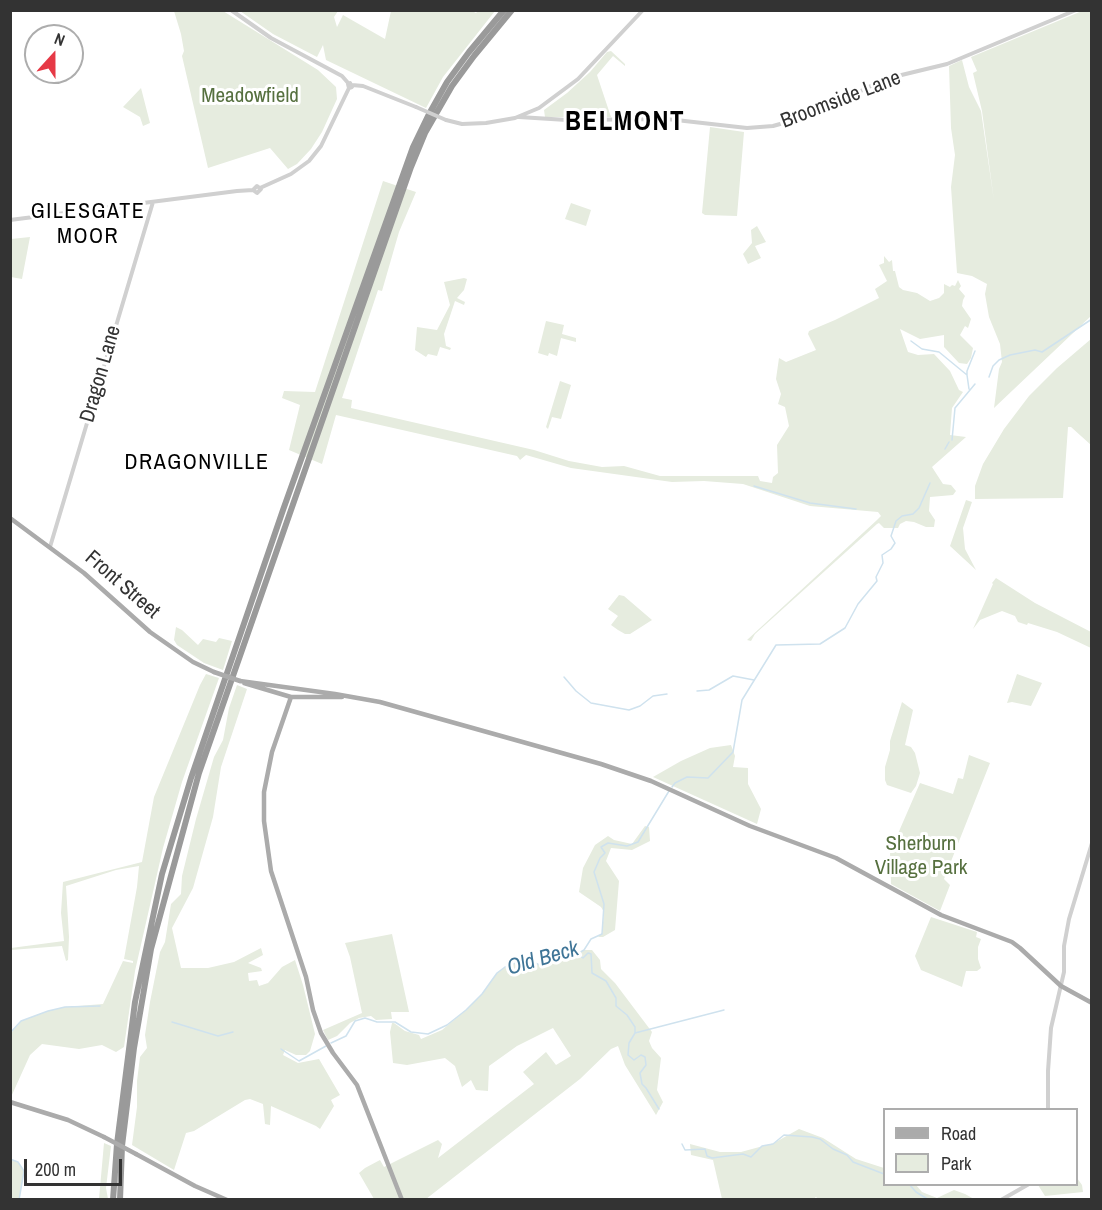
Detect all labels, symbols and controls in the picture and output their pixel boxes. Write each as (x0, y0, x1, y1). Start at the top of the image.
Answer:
north arrow (24, 24, 84, 84)
text: N (51, 27, 68, 51)
street label: Broomside Lane (778, 66, 904, 134)
park label: Meadowfield (201, 83, 299, 109)
district label: BELMONT (565, 107, 685, 139)
district label: GILESGATE MOOR (31, 199, 145, 250)
street label: Dragon Lane (75, 323, 127, 425)
district label: DRAGONVILLE (125, 450, 269, 476)
street label: Front Street (79, 546, 165, 624)
park label: Sherburn Village Park (875, 831, 967, 881)
water label: Old Beck (504, 936, 582, 982)
legend (883, 1108, 1078, 1186)
text: Road (941, 1121, 976, 1146)
scale bar (27, 1147, 124, 1185)
text: Park (941, 1151, 971, 1176)
text: 200 m (35, 1157, 76, 1182)

